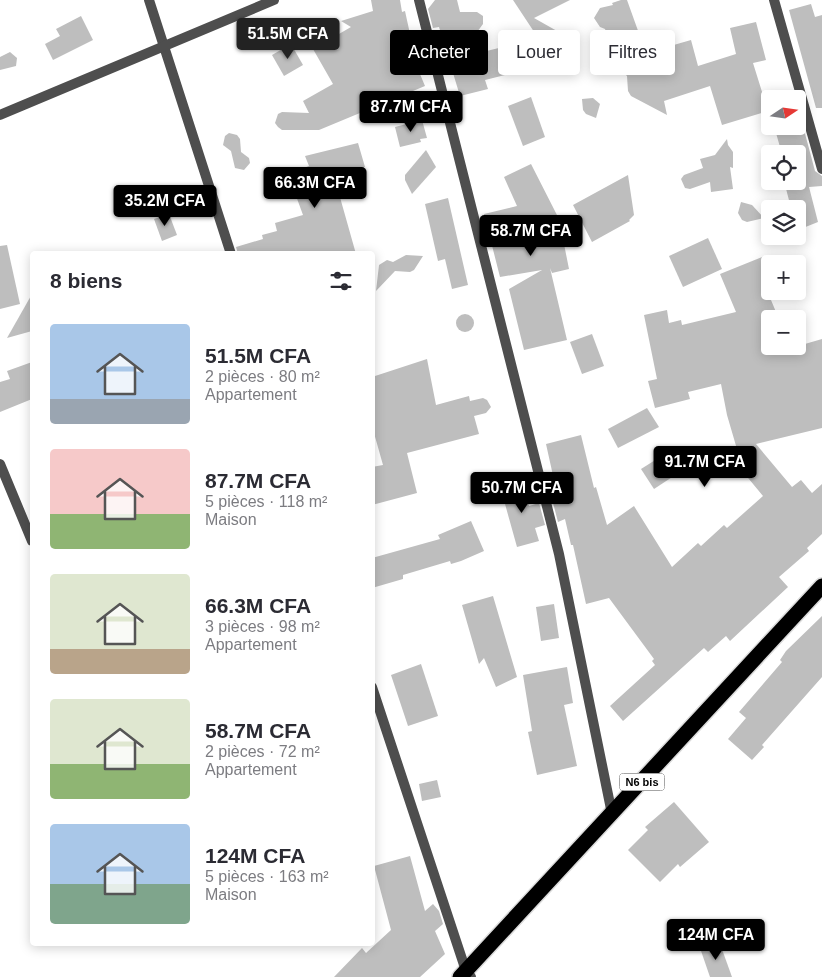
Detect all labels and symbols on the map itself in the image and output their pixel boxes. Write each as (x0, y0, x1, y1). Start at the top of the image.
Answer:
pin: 51.5M CFA (231, 18, 345, 60)
pin: 87.7M CFA (354, 90, 468, 133)
north arrow (761, 90, 806, 135)
pin: 66.3M CFA (258, 166, 372, 209)
pin: 35.2M CFA (108, 184, 222, 227)
pin: 58.7M CFA (474, 214, 588, 257)
pin: 91.7M CFA (648, 446, 762, 488)
pin: 50.7M CFA (465, 472, 579, 514)
road number: N6 bis (620, 774, 664, 790)
pin: 124M CFA (664, 918, 768, 961)

